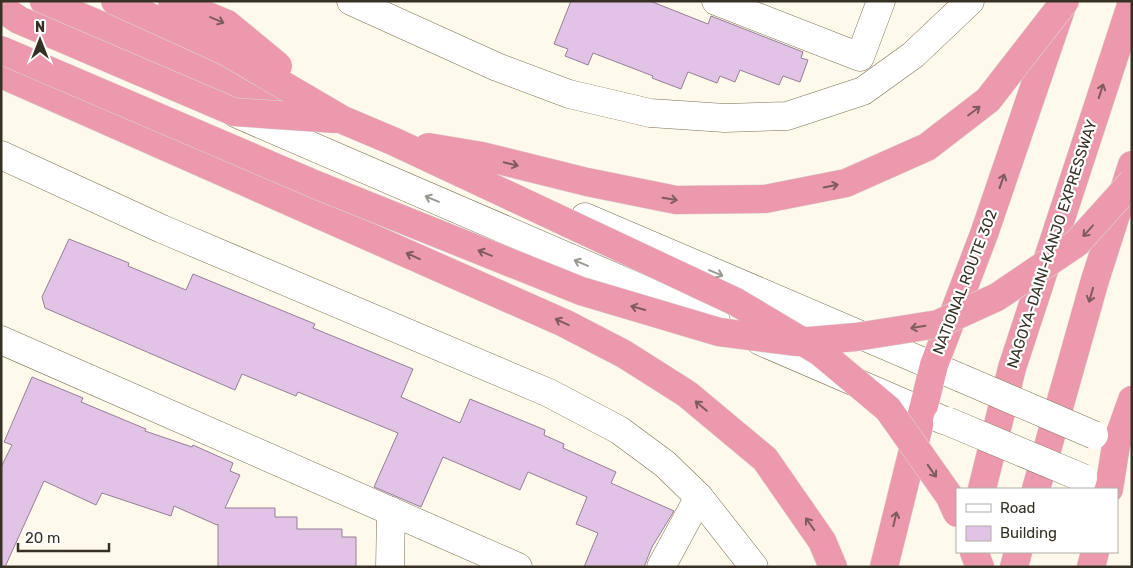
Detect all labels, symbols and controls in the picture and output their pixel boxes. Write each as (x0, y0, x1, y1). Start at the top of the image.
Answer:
north arrow (15, 15, 65, 65)
one-way arrow (209, 16, 224, 26)
text: N (35, 19, 45, 36)
one-way arrow (1097, 83, 1107, 99)
one-way arrow (967, 106, 980, 117)
street label: NAGOYA-DAINI-KANJO EXPRESSWAY (1003, 117, 1101, 371)
one-way arrow (503, 160, 519, 169)
one-way arrow (998, 174, 1007, 190)
one-way arrow (823, 181, 839, 190)
one-way arrow (425, 193, 440, 203)
one-way arrow (662, 194, 678, 204)
street label: NATIONAL ROUTE 302 (929, 207, 1001, 357)
one-way arrow (1082, 225, 1094, 238)
one-way arrow (478, 248, 493, 257)
one-way arrow (406, 251, 421, 261)
one-way arrow (574, 258, 589, 268)
one-way arrow (708, 269, 723, 278)
one-way arrow (1086, 286, 1096, 302)
one-way arrow (630, 303, 646, 312)
one-way arrow (555, 317, 570, 327)
one-way arrow (910, 322, 926, 332)
one-way arrow (694, 400, 707, 411)
one-way arrow (927, 464, 937, 478)
legend (956, 488, 1118, 553)
text: Road (1000, 499, 1036, 517)
one-way arrow (891, 512, 900, 528)
one-way arrow (805, 517, 815, 531)
scale bar (18, 520, 109, 552)
text: Building (1000, 524, 1057, 542)
text: 20 m (25, 529, 60, 547)

